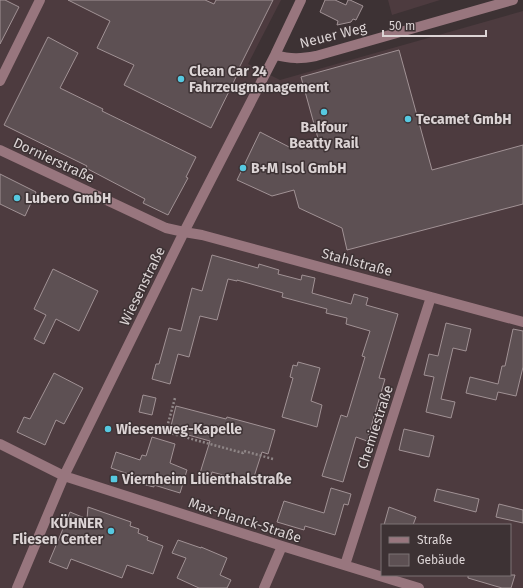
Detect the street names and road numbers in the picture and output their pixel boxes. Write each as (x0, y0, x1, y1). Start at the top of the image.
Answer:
street label: Neuer Weg (298, 19, 369, 52)
street label: Dornierstraße (10, 134, 97, 187)
street label: Wiesenstraße (116, 244, 169, 328)
street label: Stahlstraße (320, 245, 394, 280)
street label: Chemiestraße (354, 383, 397, 471)
street label: Max-Planck-Straße (186, 494, 304, 547)

